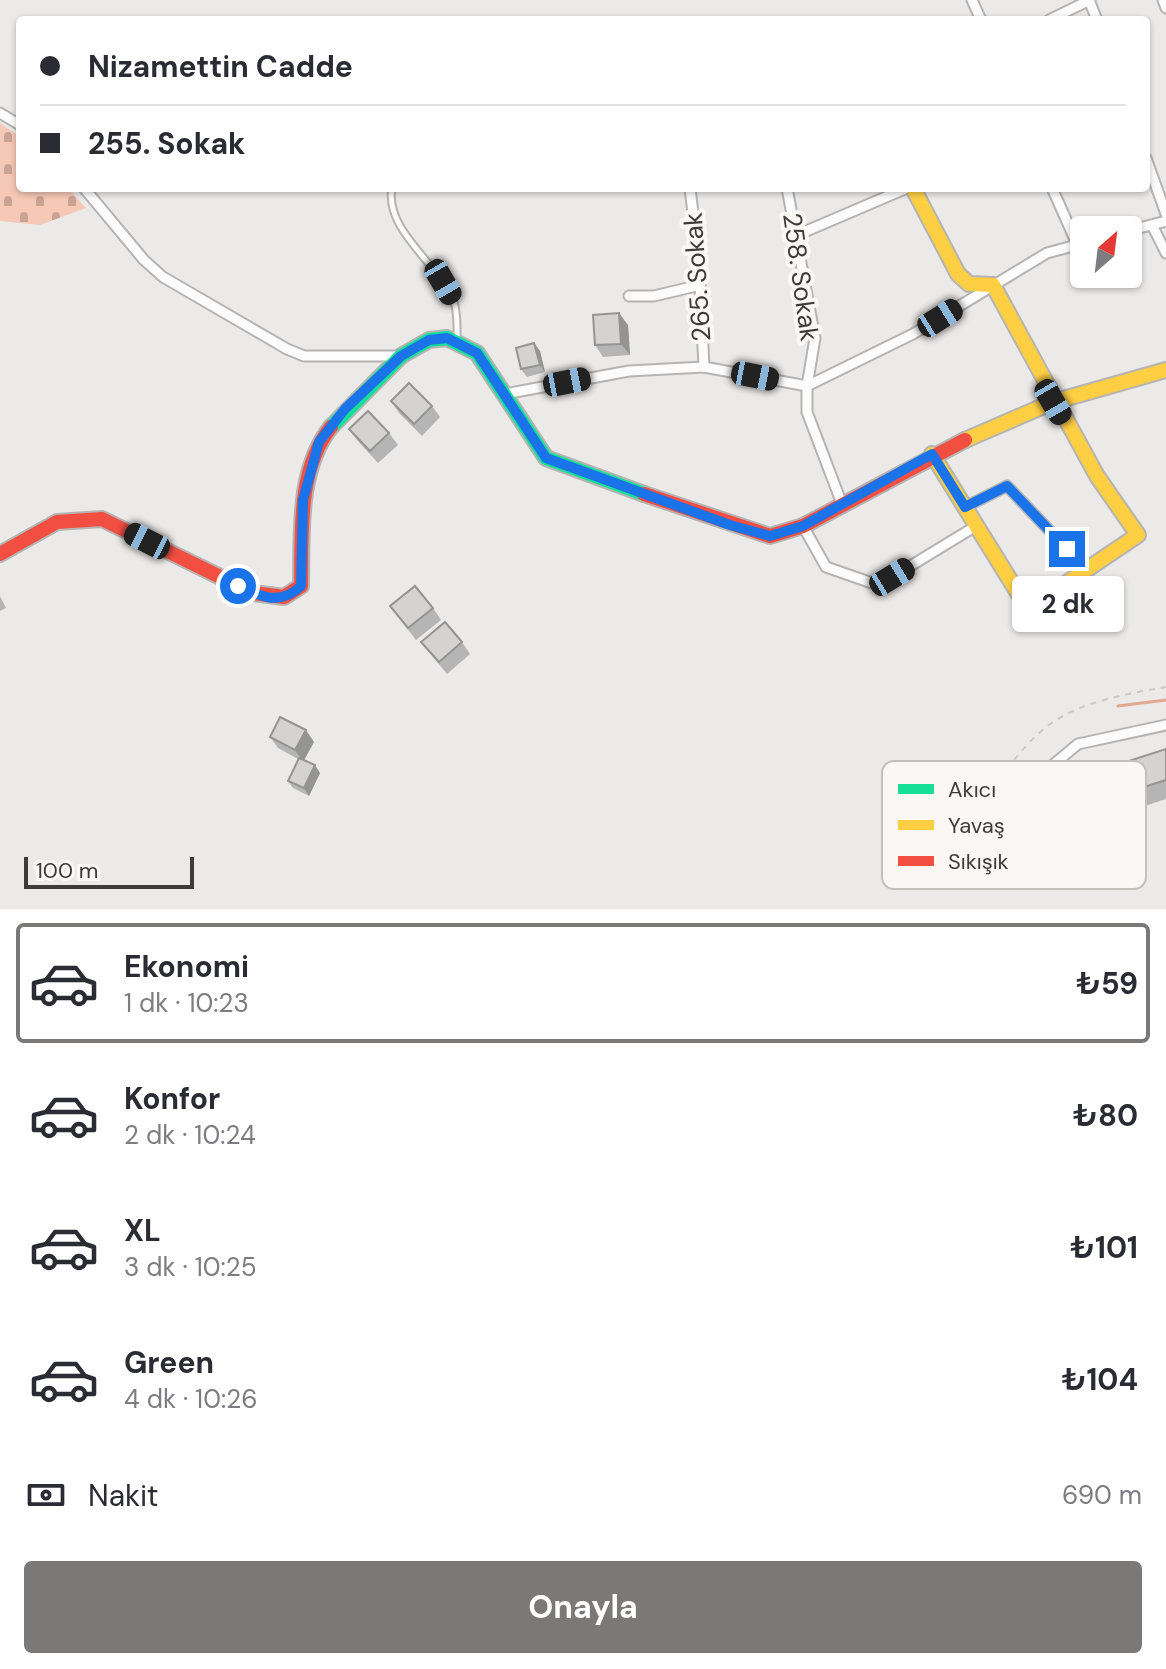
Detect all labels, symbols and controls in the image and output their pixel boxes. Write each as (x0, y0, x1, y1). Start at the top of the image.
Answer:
text: Nizamettin Cadde (88, 47, 353, 86)
text: 255. Sokak (88, 124, 245, 163)
street label: 265. Sokak (676, 211, 718, 343)
street label: 258. Sokak (775, 211, 827, 343)
north arrow (1070, 216, 1142, 288)
map controls (1070, 216, 1142, 288)
car (421, 255, 465, 309)
car (913, 295, 967, 341)
car (729, 360, 781, 392)
car (541, 366, 593, 398)
car (1031, 375, 1075, 429)
car (120, 519, 174, 563)
route end (1049, 531, 1085, 567)
car (865, 554, 919, 600)
route start (220, 568, 256, 604)
callout: 2 dk (1011, 577, 1123, 633)
text: 2 dk (1041, 587, 1095, 621)
legend (882, 761, 1146, 889)
text: Akıcı (948, 775, 996, 804)
text: Yavaş (948, 811, 1005, 840)
text: Sıkışık (948, 847, 1009, 876)
scale bar (24, 853, 194, 889)
text: 100 m (36, 856, 98, 885)
icon: car (28, 947, 100, 1019)
text: Ekonomi (124, 947, 249, 986)
text: ₺59 (1076, 964, 1138, 1003)
text: 1 dk · 10:23 (124, 986, 249, 1020)
icon: car (28, 1079, 100, 1151)
text: Konfor (124, 1079, 220, 1118)
text: ₺80 (1073, 1096, 1138, 1135)
text: 2 dk · 10:24 (124, 1118, 256, 1152)
icon: car (28, 1211, 100, 1283)
text: XL (124, 1211, 161, 1250)
text: ₺101 (1070, 1228, 1138, 1267)
text: 3 dk · 10:25 (124, 1250, 257, 1284)
icon: car (28, 1343, 100, 1415)
text: Green (124, 1343, 214, 1382)
text: ₺104 (1062, 1360, 1138, 1399)
text: 4 dk · 10:26 (124, 1382, 258, 1416)
icon: cash (24, 1473, 68, 1517)
text: Nakit (88, 1476, 159, 1515)
text: 690 m (1062, 1478, 1142, 1512)
button: Onayla (24, 1561, 1142, 1653)

